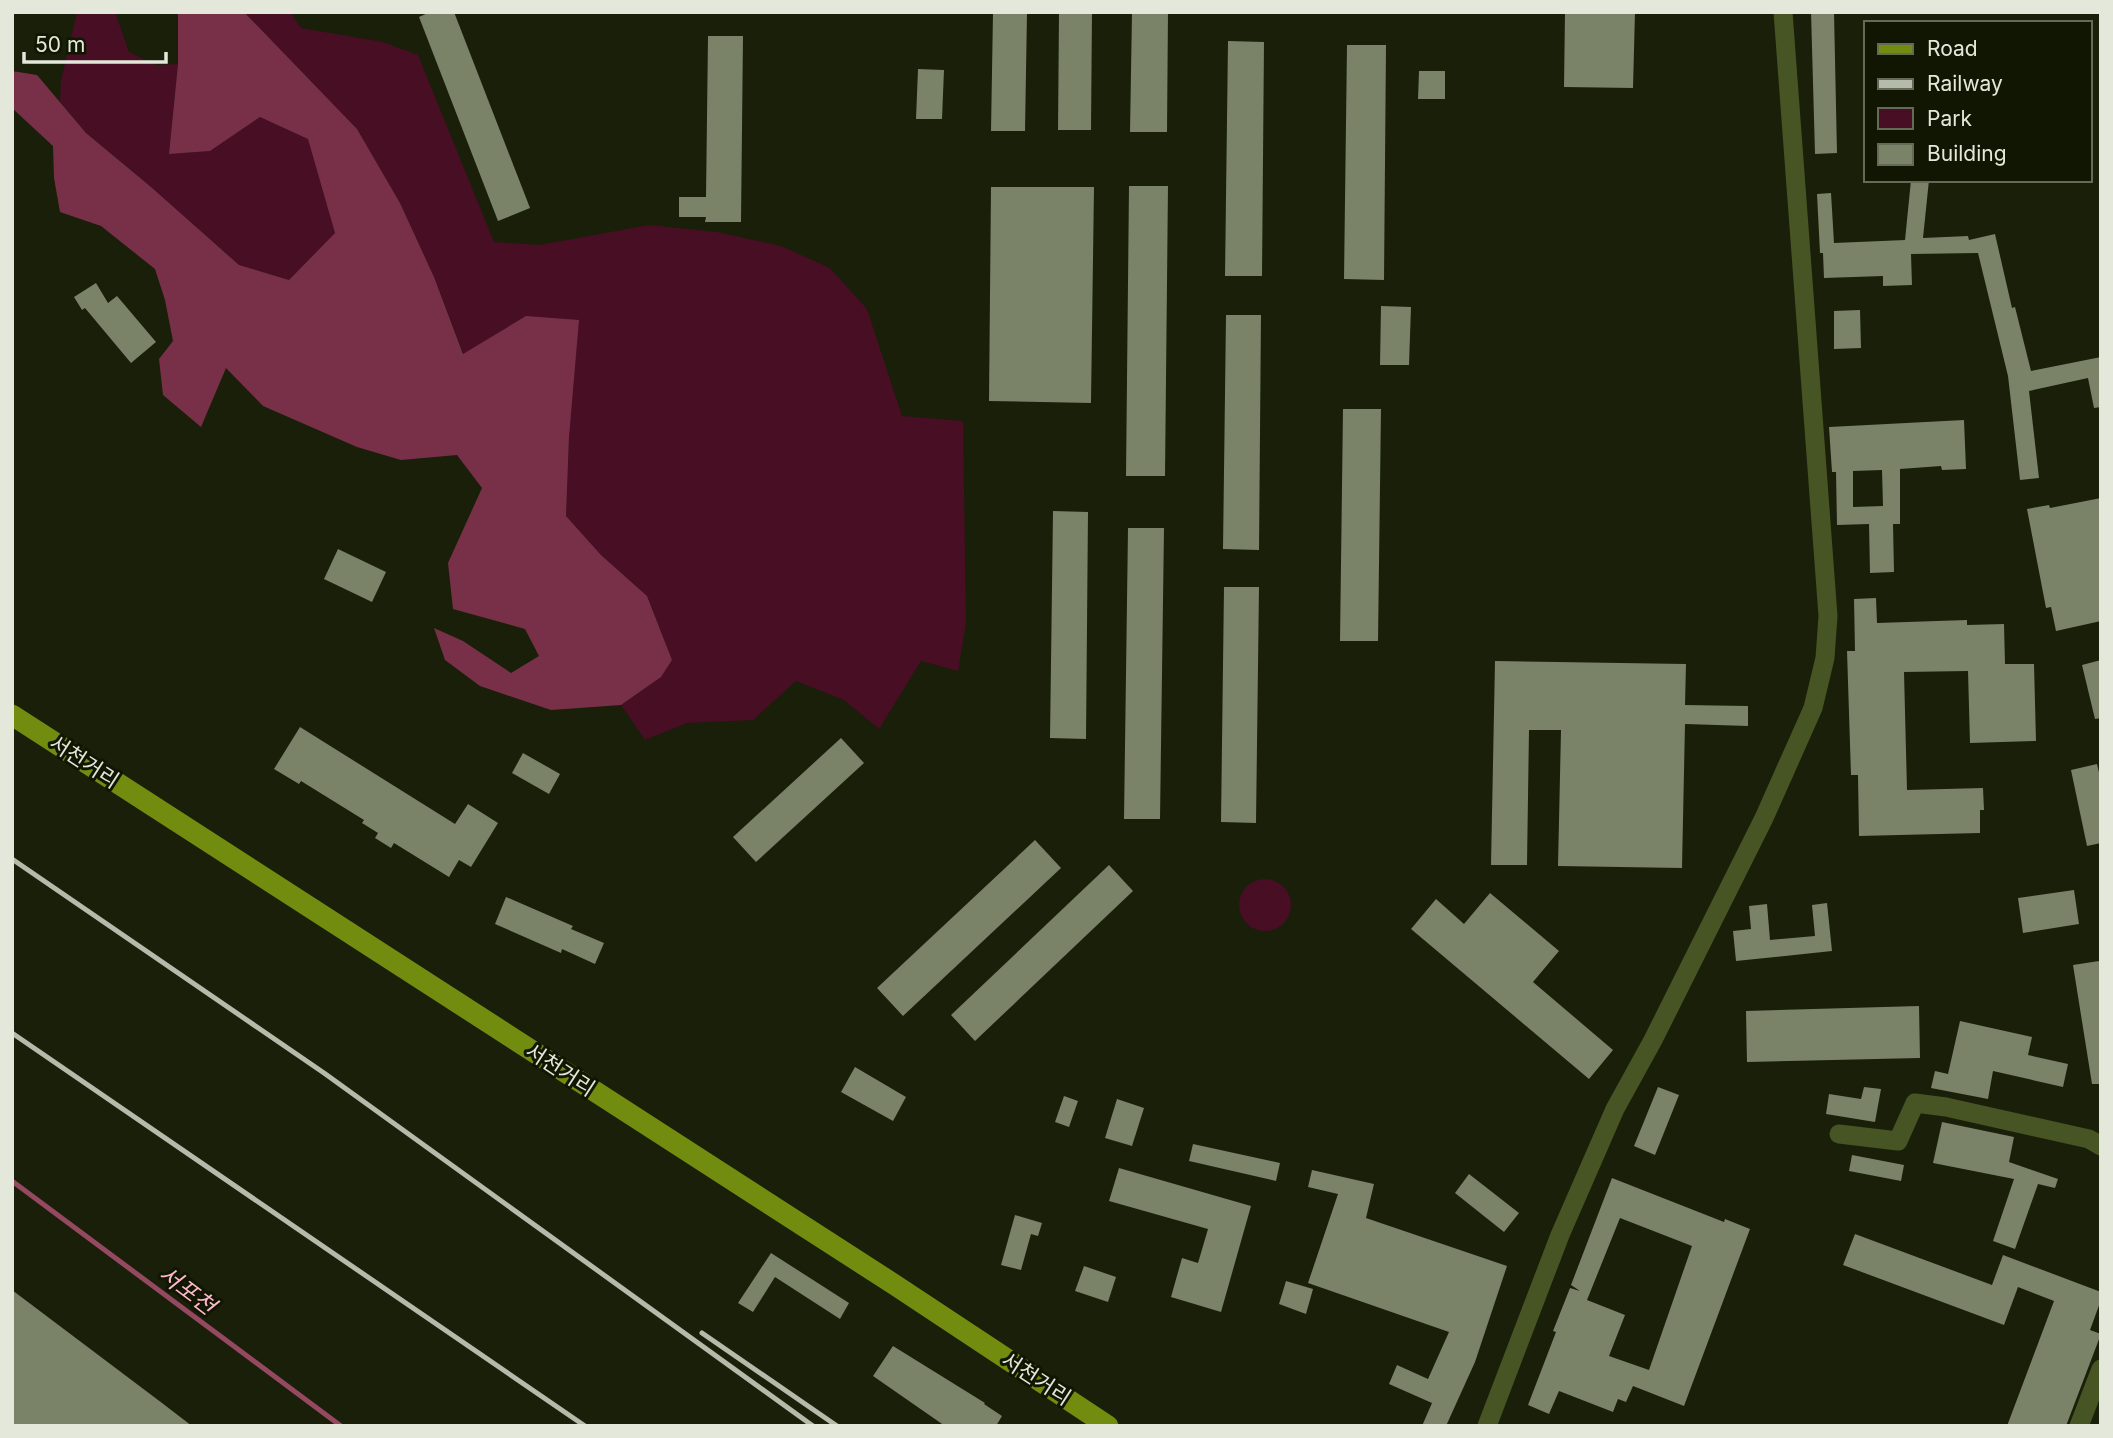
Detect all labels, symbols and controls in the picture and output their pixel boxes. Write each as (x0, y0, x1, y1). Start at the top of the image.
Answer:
scale bar (24, 21, 166, 65)
legend (1864, 21, 2092, 182)
text: 50 m (35, 32, 85, 57)
text: Road (1927, 36, 1978, 61)
text: Railway (1927, 71, 2003, 96)
text: Park (1927, 106, 1972, 131)
text: Building (1927, 141, 2007, 166)
street label: 서천거리 (45, 730, 123, 793)
street label: 서천거리 (521, 1038, 599, 1101)
water label: 서포천 (153, 1260, 223, 1322)
street label: 서천거리 (997, 1347, 1075, 1410)

